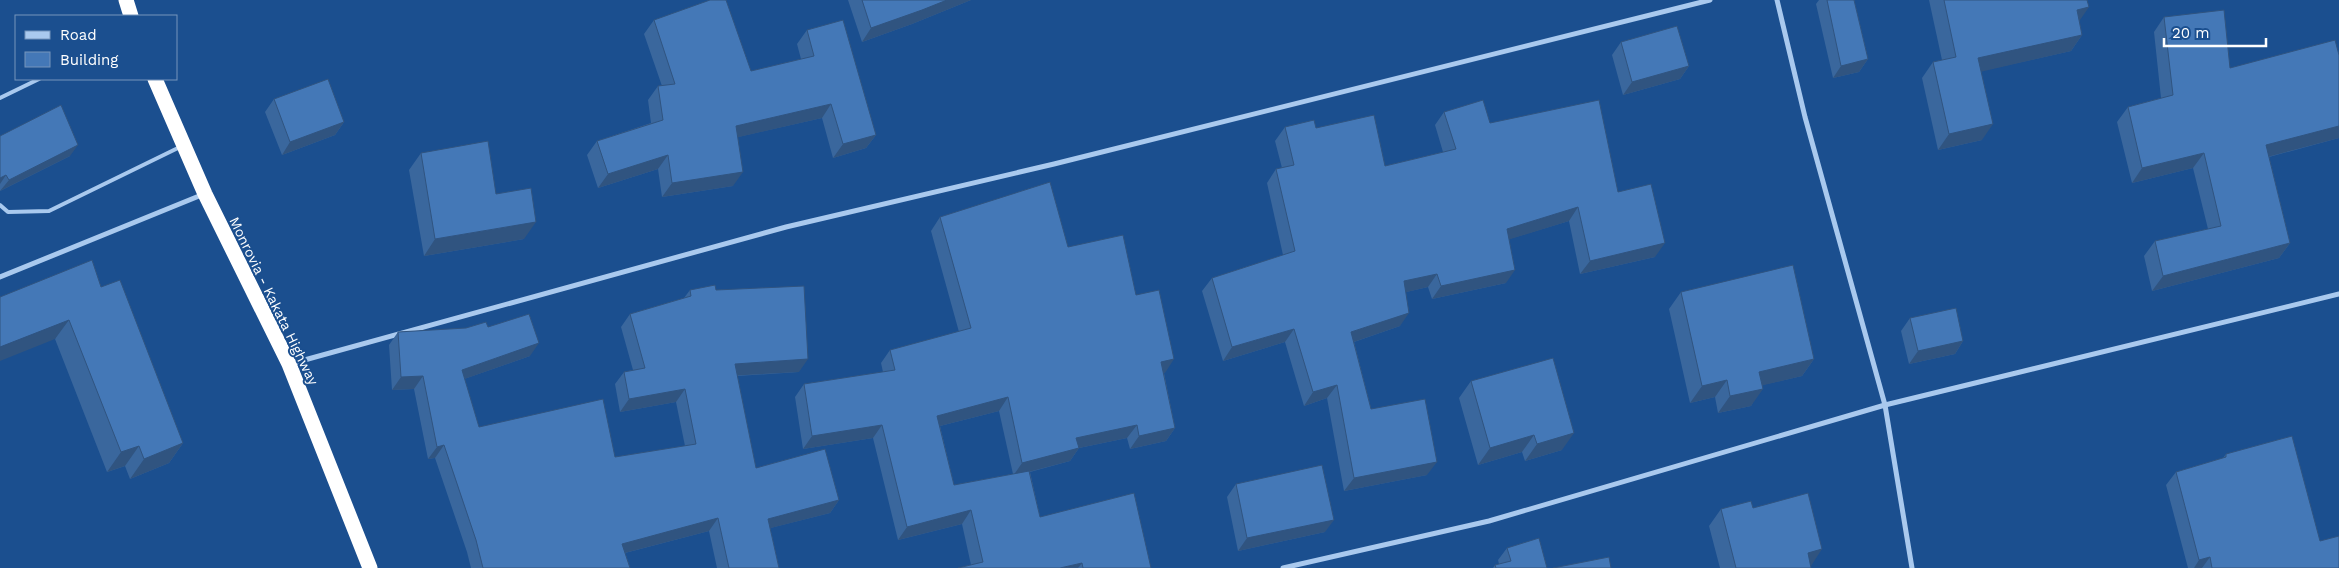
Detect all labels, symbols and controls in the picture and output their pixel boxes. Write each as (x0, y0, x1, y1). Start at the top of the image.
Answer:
legend (15, 15, 178, 80)
scale bar (2164, 15, 2266, 47)
text: 20 m (2172, 24, 2210, 42)
text: Road (60, 26, 97, 44)
text: Building (60, 51, 118, 69)
street label: Monrovia - Kakata Highway (226, 214, 322, 388)

